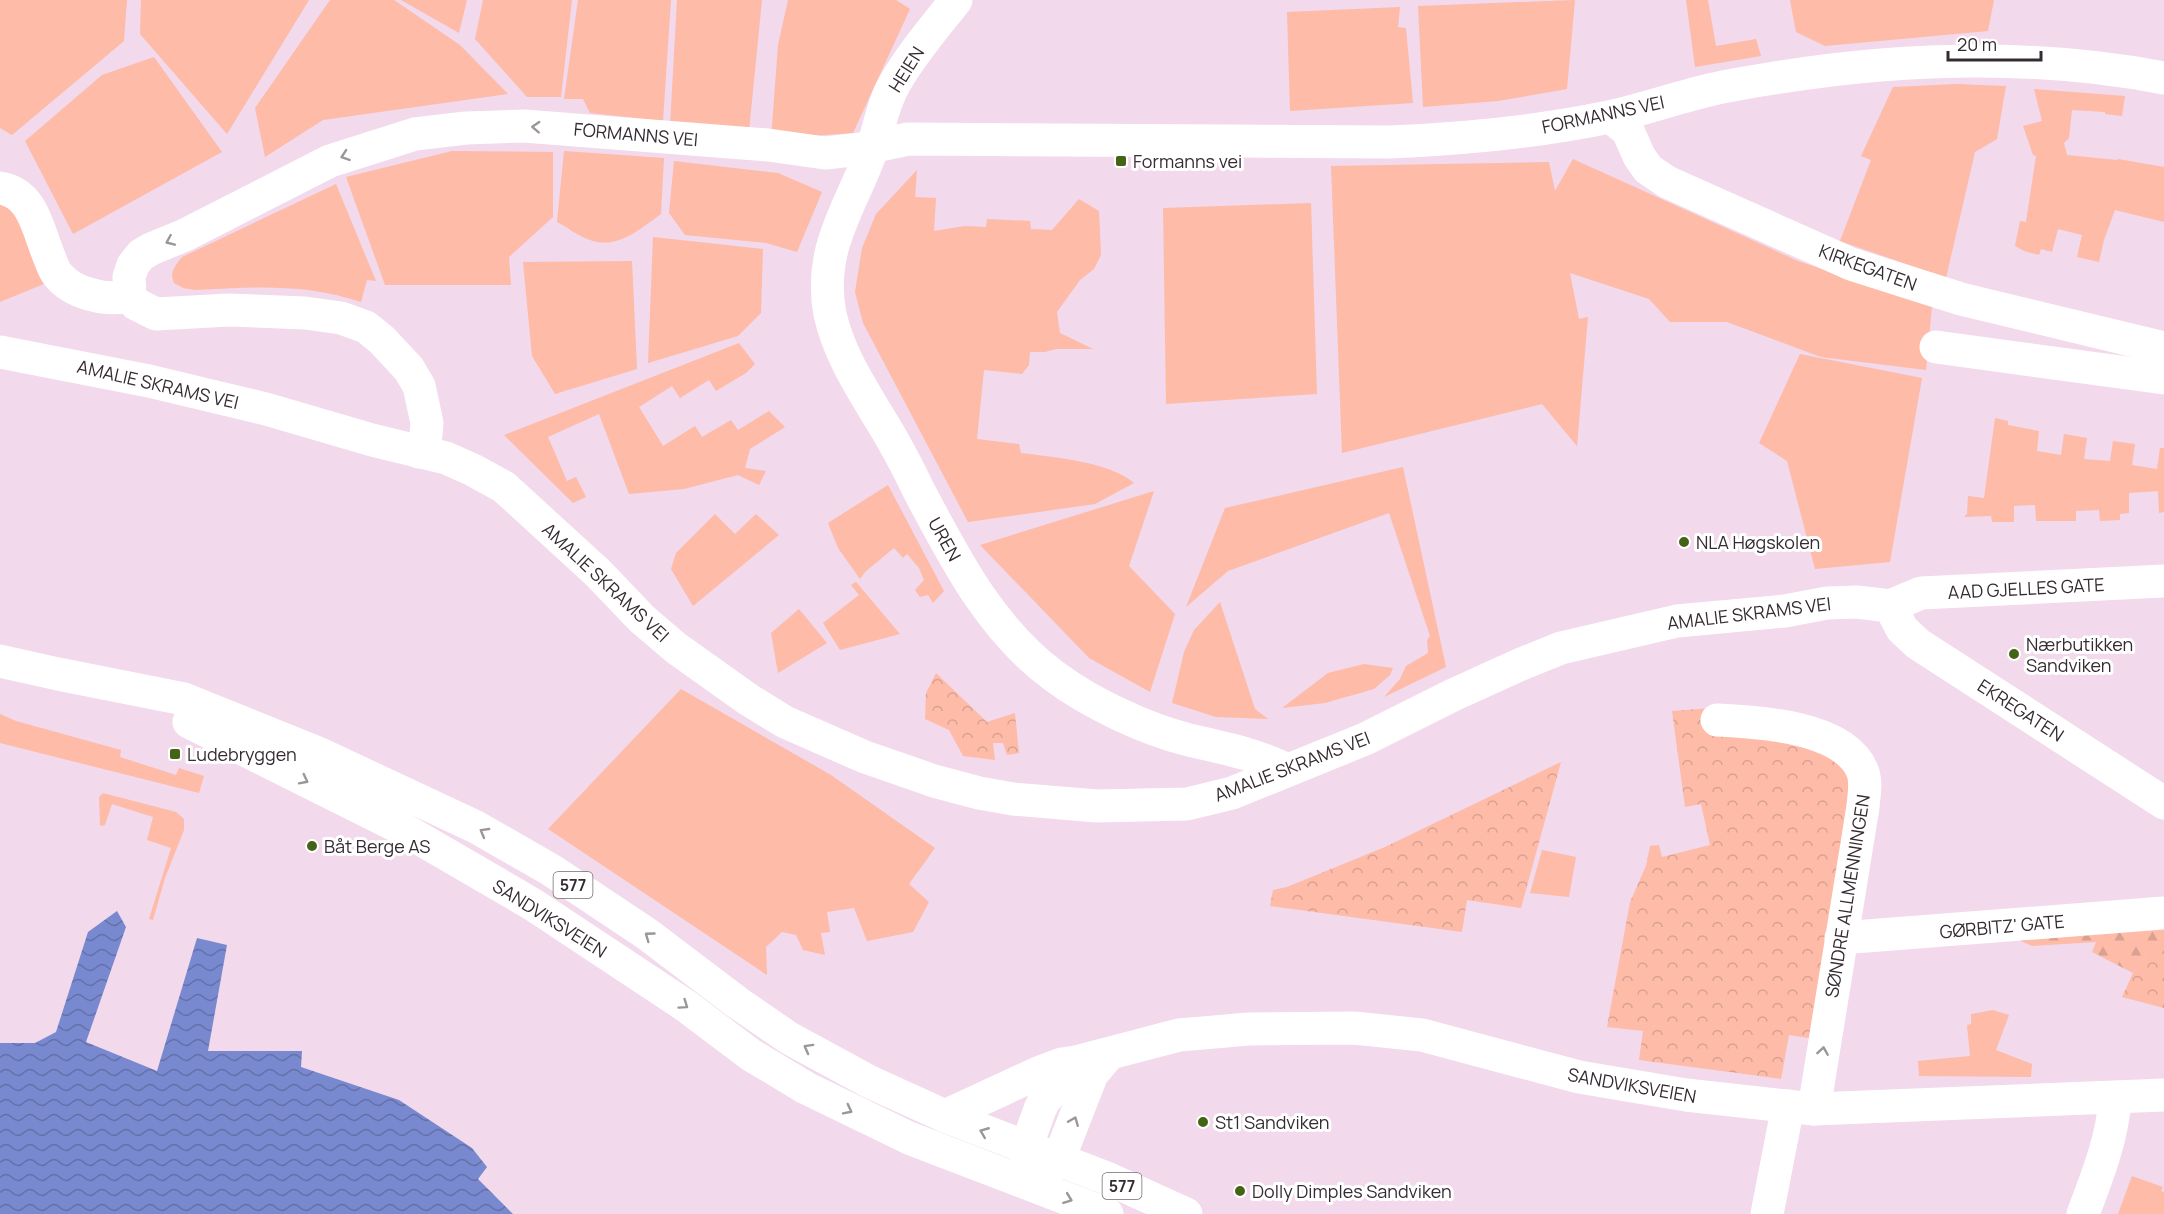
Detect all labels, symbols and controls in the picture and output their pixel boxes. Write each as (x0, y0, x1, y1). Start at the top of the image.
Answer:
scale bar (1948, 24, 2041, 62)
text: 20 m (1957, 32, 1997, 56)
street label: HEIEN (883, 42, 929, 96)
street label: FORMANNS VEI (1540, 89, 1666, 139)
street label: FORMANNS VEI (573, 117, 699, 151)
one-way arrow (531, 120, 540, 133)
one-way arrow (340, 149, 351, 161)
place label: Formanns vei (1133, 149, 1242, 173)
marker: Formanns vei (1114, 154, 1128, 168)
one-way arrow (165, 234, 176, 246)
street label: KIRKEGATEN (1816, 238, 1920, 296)
street label: AMALIE SKRAMS VEI (75, 354, 241, 414)
street label: UREN (923, 513, 967, 565)
street label: AMALIE SKRAMS VEI (538, 517, 674, 647)
place label: NLA Høgskolen (1696, 530, 1820, 554)
marker: NLA Høgskolen (1677, 535, 1691, 549)
street label: AAD GJELLES GATE (1947, 572, 2105, 604)
street label: AMALIE SKRAMS VEI (1666, 591, 1832, 635)
place label: Nærbutikken Sandviken (2026, 632, 2133, 677)
marker: Nærbutikken Sandviken (2007, 647, 2021, 661)
street label: EKREGATEN (1973, 673, 2069, 747)
street label: AMALIE SKRAMS VEI (1211, 725, 1373, 807)
place label: Ludebryggen (187, 742, 297, 766)
marker: Ludebryggen (168, 747, 182, 761)
one-way arrow (298, 772, 309, 784)
street label: SØNDRE ALLMENNINGEN (1819, 793, 1875, 999)
one-way arrow (480, 828, 490, 839)
place label: Båt Berge AS (324, 834, 430, 858)
marker: Båt Berge AS (305, 839, 319, 853)
road number: 577 (554, 872, 592, 898)
street label: SANDVIKSVEIEN (488, 873, 612, 963)
street label: GØRBITZ' GATE (1939, 909, 2065, 943)
one-way arrow (644, 932, 655, 943)
one-way arrow (678, 998, 689, 1009)
one-way arrow (804, 1044, 814, 1055)
one-way arrow (1817, 1046, 1829, 1055)
street label: SANDVIKSVEIEN (1566, 1062, 1698, 1108)
one-way arrow (842, 1102, 853, 1114)
place label: St1 Sandviken (1215, 1110, 1329, 1134)
marker: St1 Sandviken (1196, 1115, 1210, 1129)
one-way arrow (1067, 1116, 1079, 1127)
one-way arrow (979, 1127, 990, 1139)
road number: 577 (1102, 1173, 1142, 1199)
place label: Dolly Dimples Sandviken (1252, 1179, 1452, 1203)
marker: Dolly Dimples Sandviken (1233, 1184, 1247, 1198)
one-way arrow (1062, 1192, 1073, 1204)

